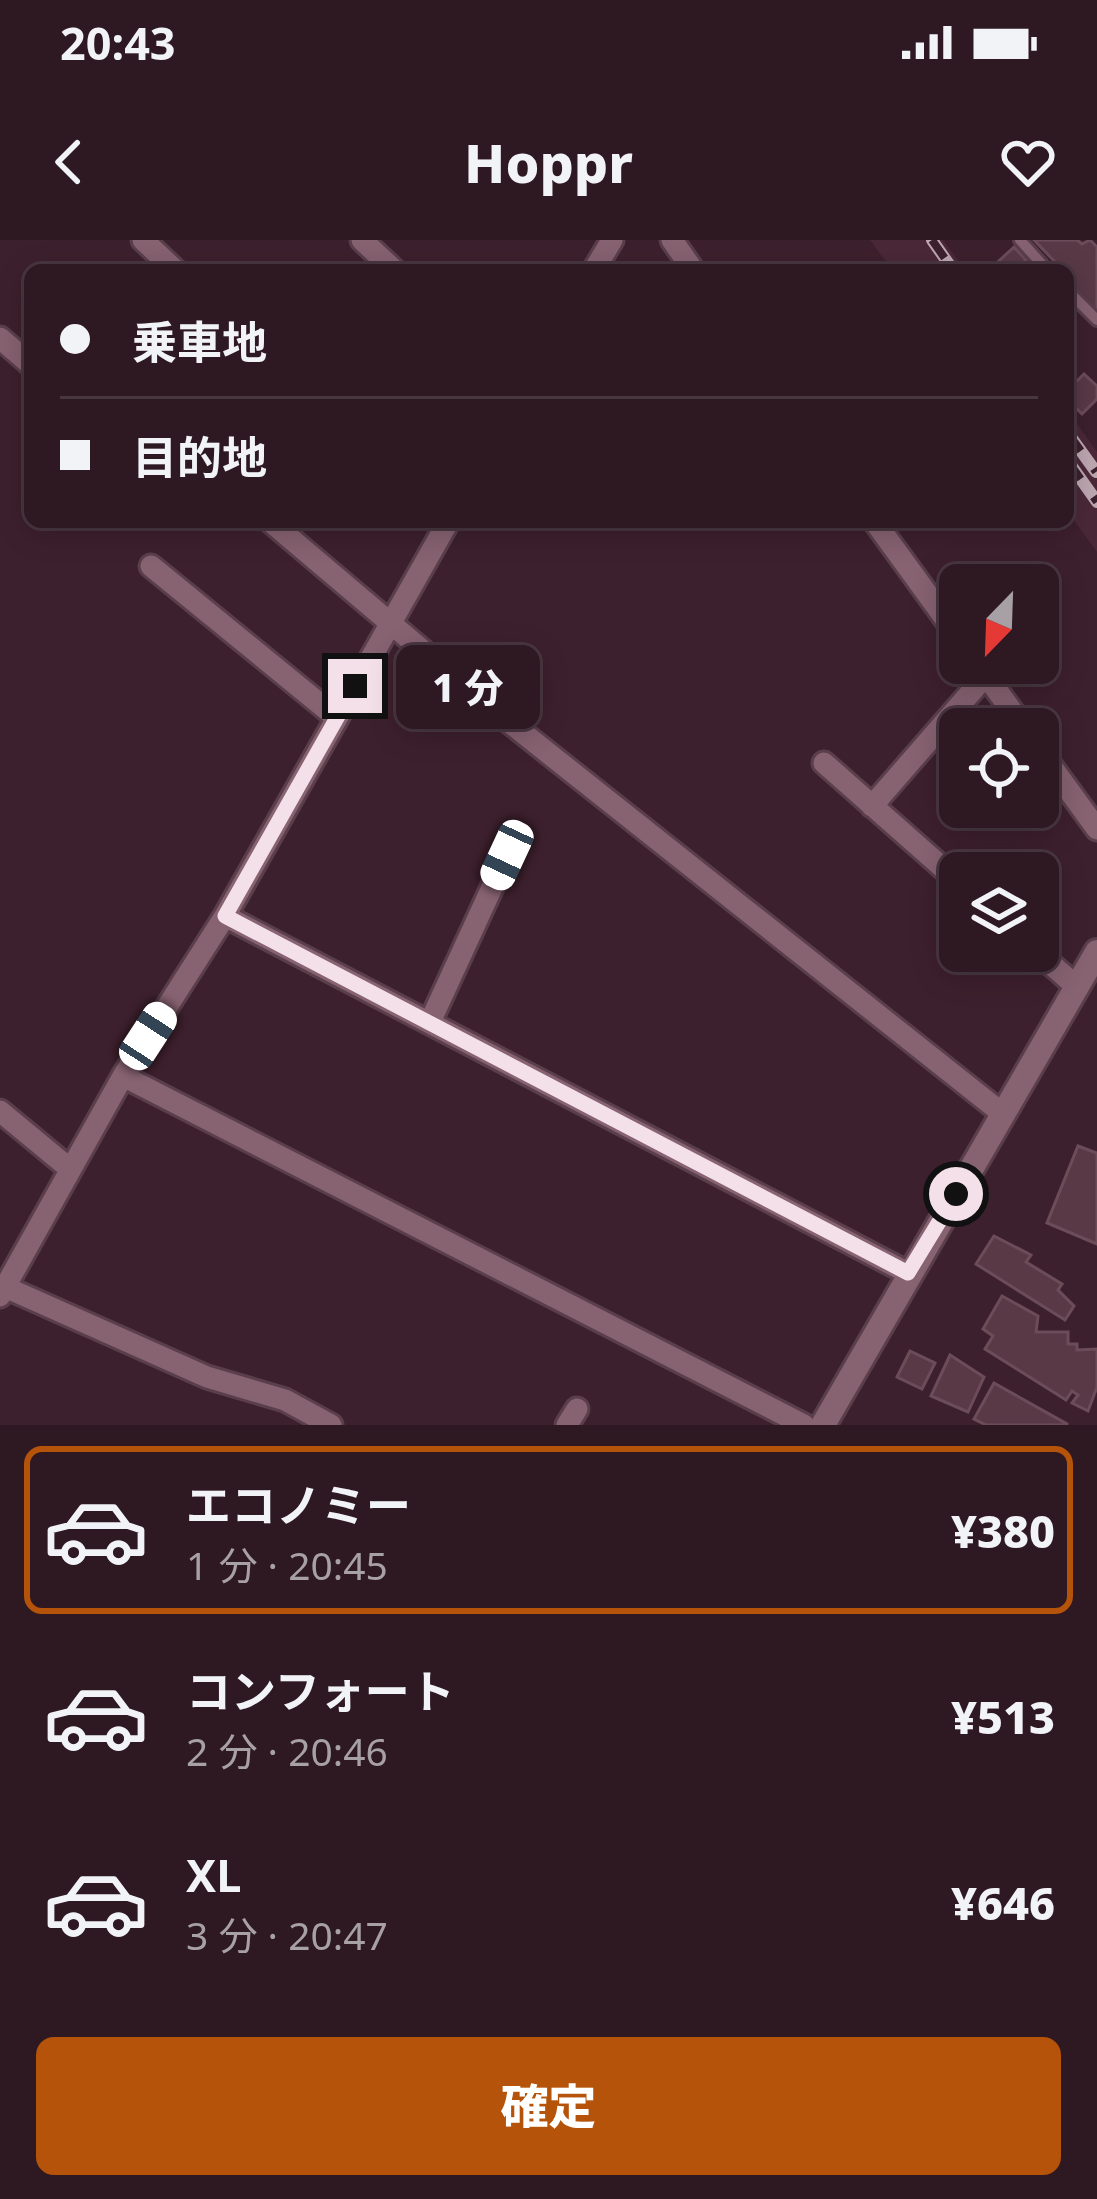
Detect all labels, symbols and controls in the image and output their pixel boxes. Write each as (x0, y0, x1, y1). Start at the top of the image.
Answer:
text: 20:43 (60, 12, 176, 73)
text: Hoppr (464, 125, 633, 199)
icon: back (36, 129, 102, 195)
icon: heart (995, 129, 1061, 195)
text: 乗車地 (132, 311, 267, 372)
text: 目的地 (132, 426, 267, 487)
north arrow (939, 564, 1059, 684)
map controls (939, 564, 1059, 972)
callout: 1 分 (397, 644, 541, 728)
route end (328, 659, 382, 713)
text: 1 分 (432, 660, 504, 713)
button: locate (939, 708, 1059, 828)
car (475, 815, 539, 895)
button: layers (939, 852, 1059, 972)
car (113, 996, 183, 1076)
route start (929, 1167, 983, 1221)
text: エコノミー (186, 1474, 411, 1535)
icon: car (42, 1476, 150, 1584)
text: ¥380 (951, 1500, 1055, 1561)
text: 1 分 · 20:45 (186, 1538, 388, 1591)
text: コンフォート (186, 1660, 455, 1721)
icon: car (42, 1662, 150, 1770)
text: ¥513 (951, 1686, 1055, 1747)
text: 2 分 · 20:46 (186, 1724, 388, 1777)
text: XL (186, 1844, 241, 1905)
icon: car (42, 1848, 150, 1956)
text: ¥646 (951, 1872, 1055, 1933)
text: 3 分 · 20:47 (186, 1908, 388, 1961)
button: 確定 (36, 2037, 1061, 2175)

